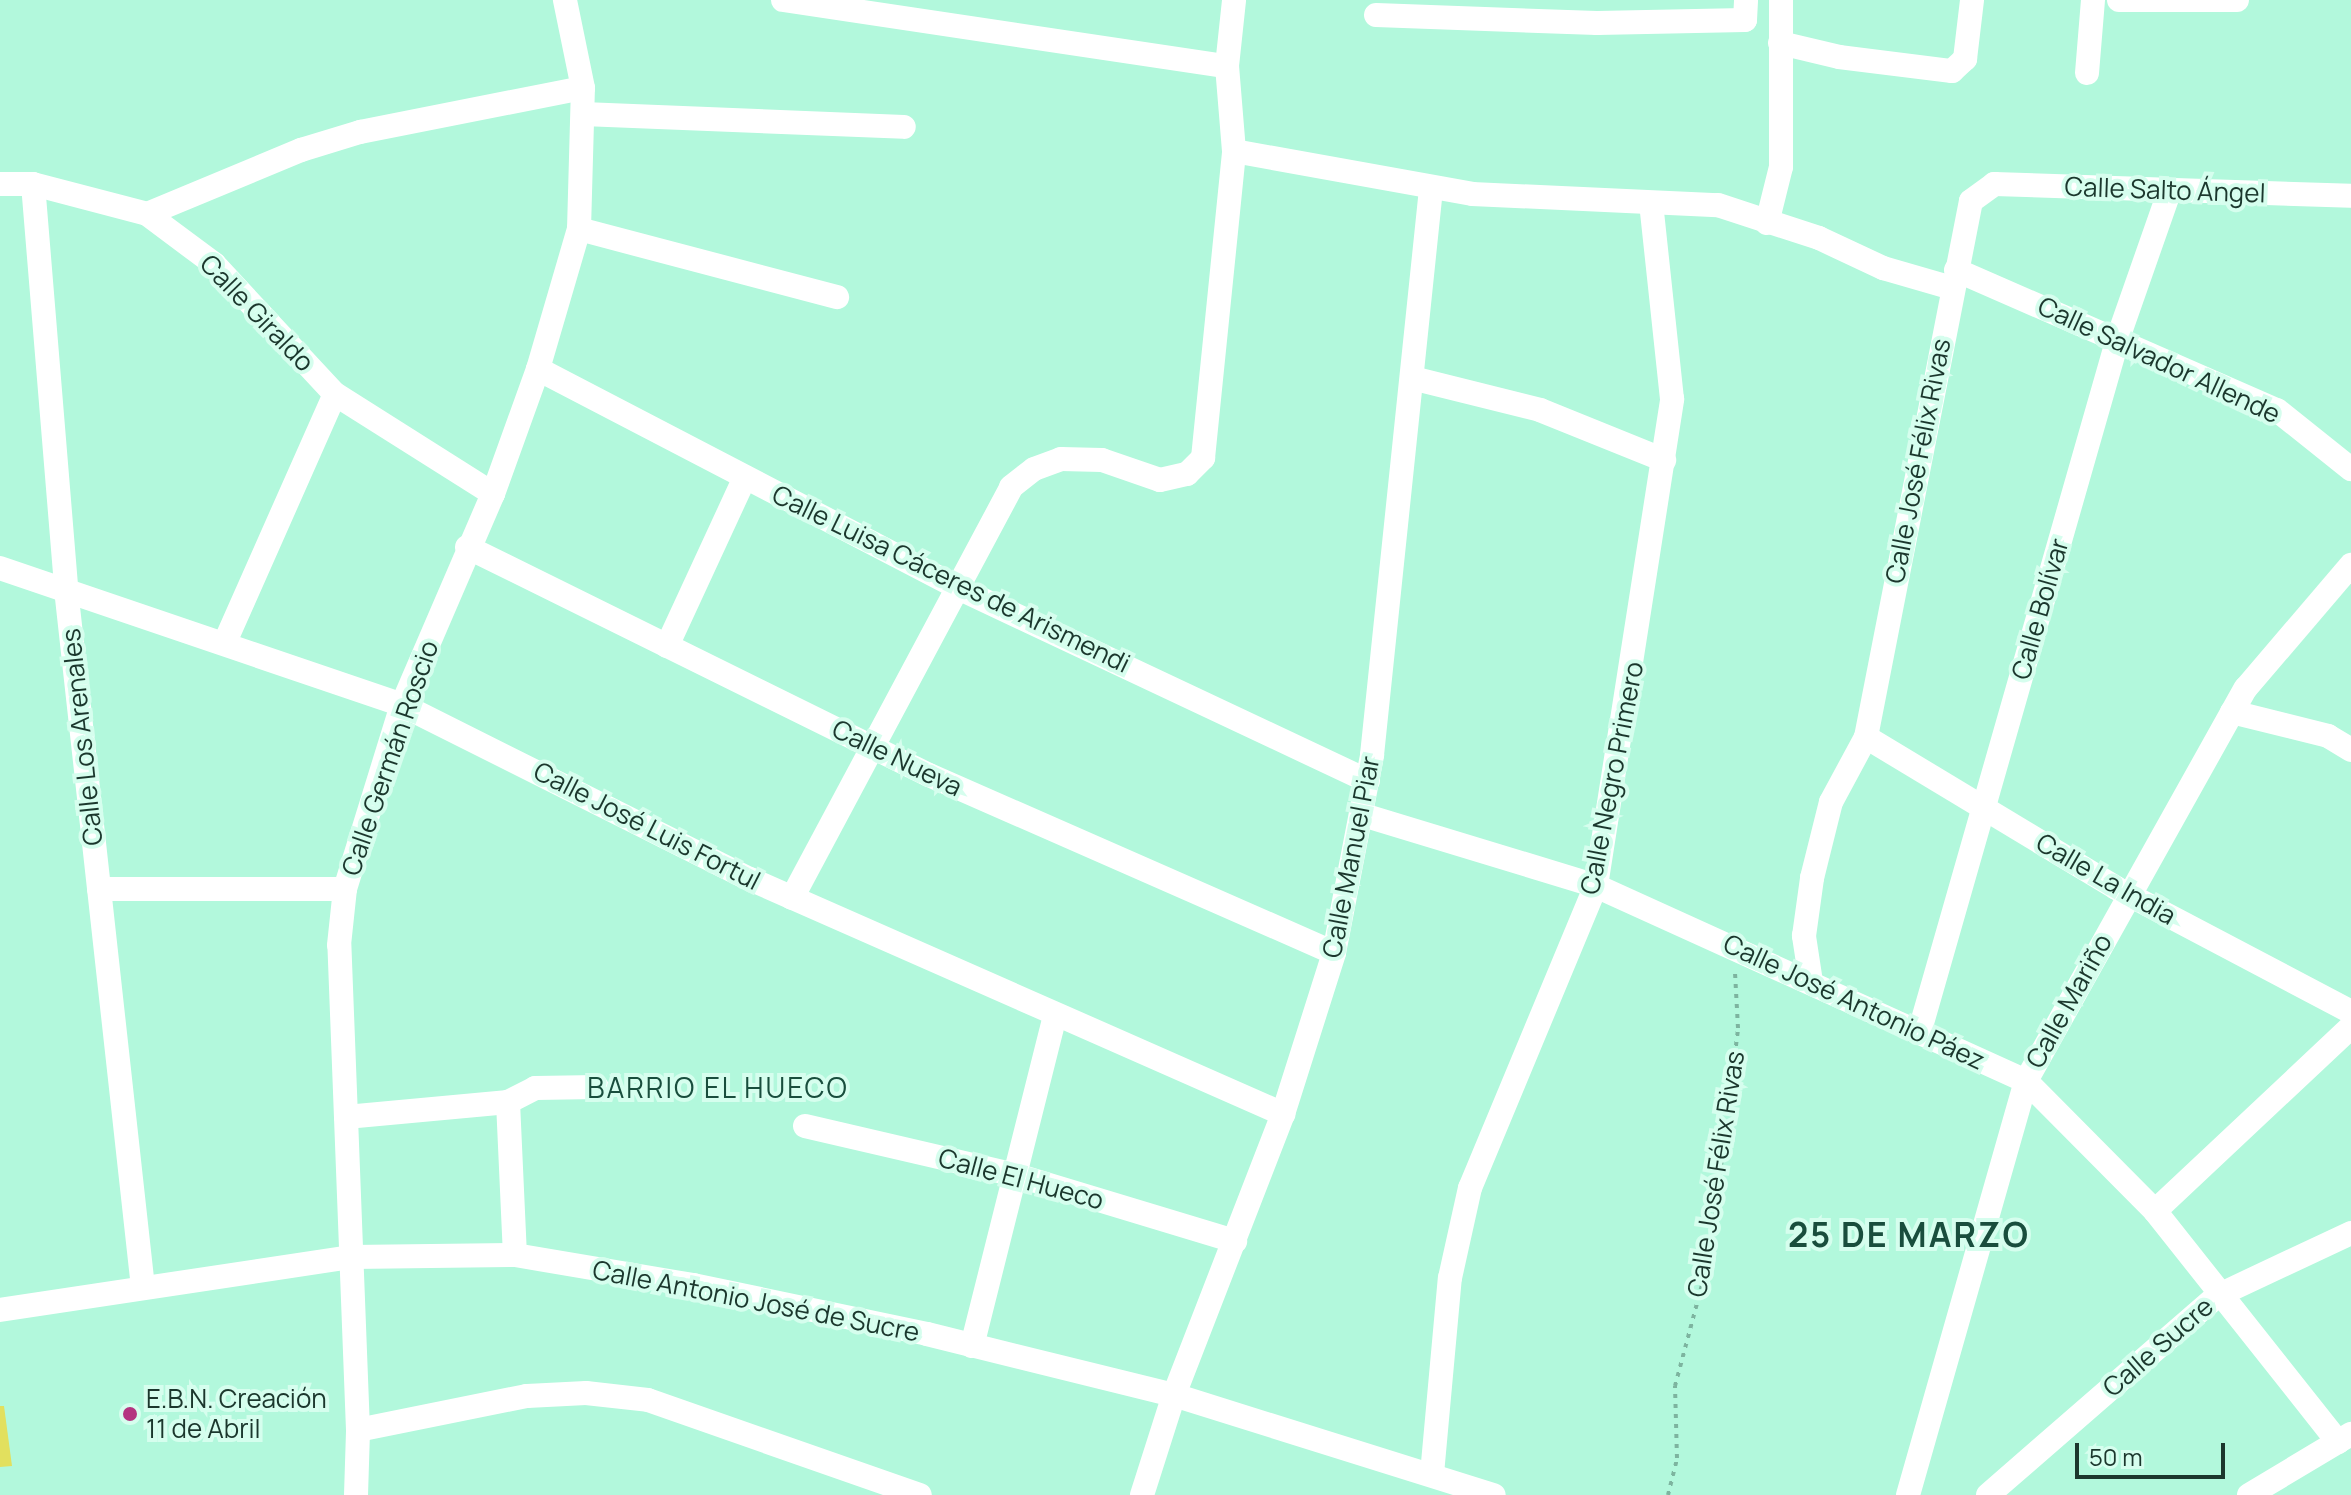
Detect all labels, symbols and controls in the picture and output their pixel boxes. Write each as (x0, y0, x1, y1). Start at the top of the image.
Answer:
street label: Calle Salto Ángel (2064, 171, 2266, 209)
street label: Calle Giraldo (194, 248, 320, 378)
street label: Calle Salvador Allende (2033, 290, 2285, 430)
street label: Calle José Félix Rivas (1879, 336, 1957, 586)
street label: Calle Luisa Cáceres de Arismendi (767, 479, 1135, 679)
street label: Calle Bolívar (2005, 535, 2075, 683)
street label: Calle Los Arenales (55, 627, 109, 847)
street label: Calle Germán Roscio (335, 636, 445, 880)
street label: Calle Negro Primero (1574, 659, 1650, 897)
street label: Calle Nueva (827, 713, 967, 803)
street label: Calle Manuel Piar (1316, 753, 1386, 961)
street label: Calle José Luis Fortul (529, 755, 765, 897)
street label: Calle La India (2031, 827, 2181, 931)
street label: Calle José Antonio Páez (1718, 928, 1990, 1076)
street label: Calle Mariño (2019, 929, 2119, 1073)
street label: Calle José Félix Rivas (1681, 1049, 1751, 1299)
district label: BARRIO EL HUECO (587, 1070, 849, 1104)
street label: Calle El Hueco (935, 1142, 1107, 1216)
district label: 25 DE MARZO (1788, 1215, 2030, 1255)
street label: Calle Antonio José de Sucre (590, 1254, 922, 1348)
street label: Calle Sucre (2097, 1291, 2219, 1403)
place label: E.B.N. Creación 11 de Abril (146, 1383, 327, 1444)
marker: E.B.N. Creación 11 de Abril (121, 1405, 139, 1423)
scale bar (2079, 1427, 2229, 1477)
text: 50 m (2089, 1440, 2143, 1473)

